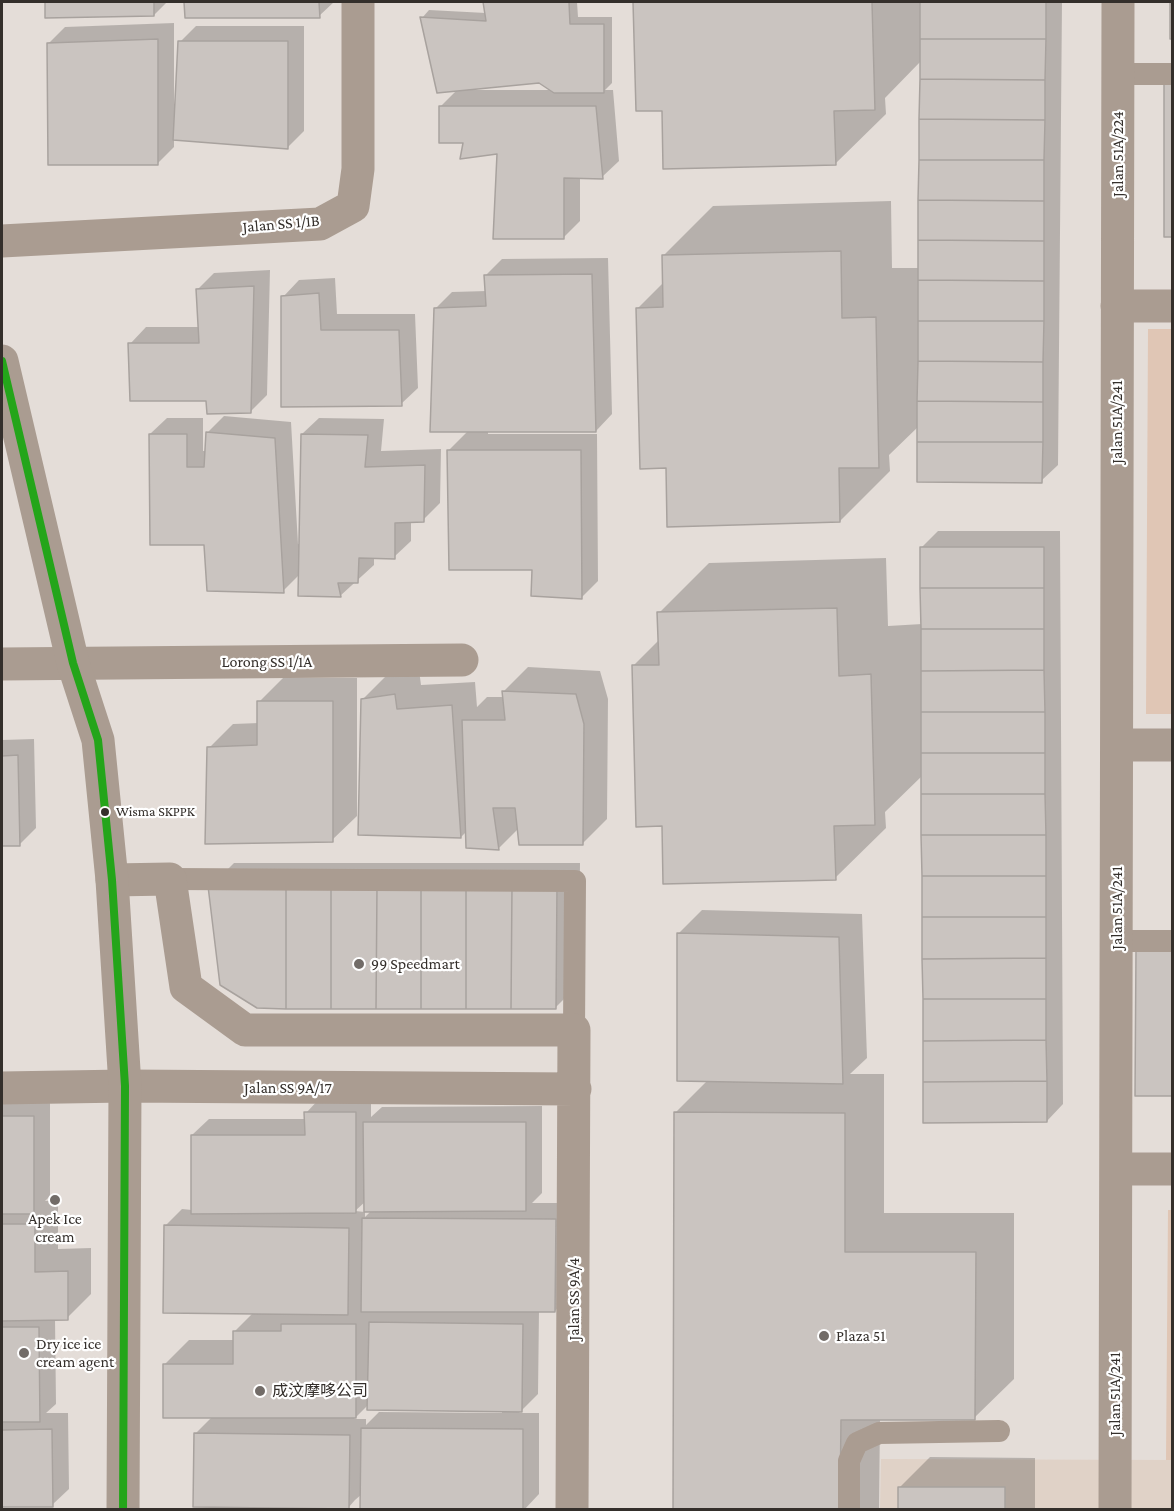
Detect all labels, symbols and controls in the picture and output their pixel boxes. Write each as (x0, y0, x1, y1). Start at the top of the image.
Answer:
street label: Jalan 51A/224 (1108, 111, 1128, 197)
street label: Jalan SS 1/1B (242, 211, 320, 237)
street label: Jalan 51A/241 (1107, 380, 1127, 464)
street label: Lorong SS 1/1A (222, 652, 312, 672)
place label: Wisma SKPPK (116, 804, 195, 820)
marker: Wisma SKPPK (99, 806, 111, 818)
street label: Jalan 51A/241 (1107, 866, 1127, 950)
place label: 99 Speedmart (371, 954, 460, 974)
marker: 99 Speedmart (352, 957, 366, 971)
street label: Jalan SS 9A/17 (244, 1078, 332, 1098)
marker: Apek Ice cream (48, 1193, 62, 1207)
place label: Apek Ice cream (28, 1209, 82, 1247)
street label: Jalan SS 9A/4 (564, 1257, 584, 1341)
place label: Plaza 51 (836, 1326, 886, 1346)
marker: Plaza 51 (817, 1329, 831, 1343)
place label: Dry ice ice cream agent (36, 1334, 114, 1372)
marker: Dry ice ice cream agent (17, 1346, 31, 1360)
street label: Jalan 51A/241 (1105, 1352, 1125, 1436)
place label: 成汶摩哆公司 (272, 1381, 368, 1401)
marker: 成汶摩哆公司 (253, 1384, 267, 1398)

